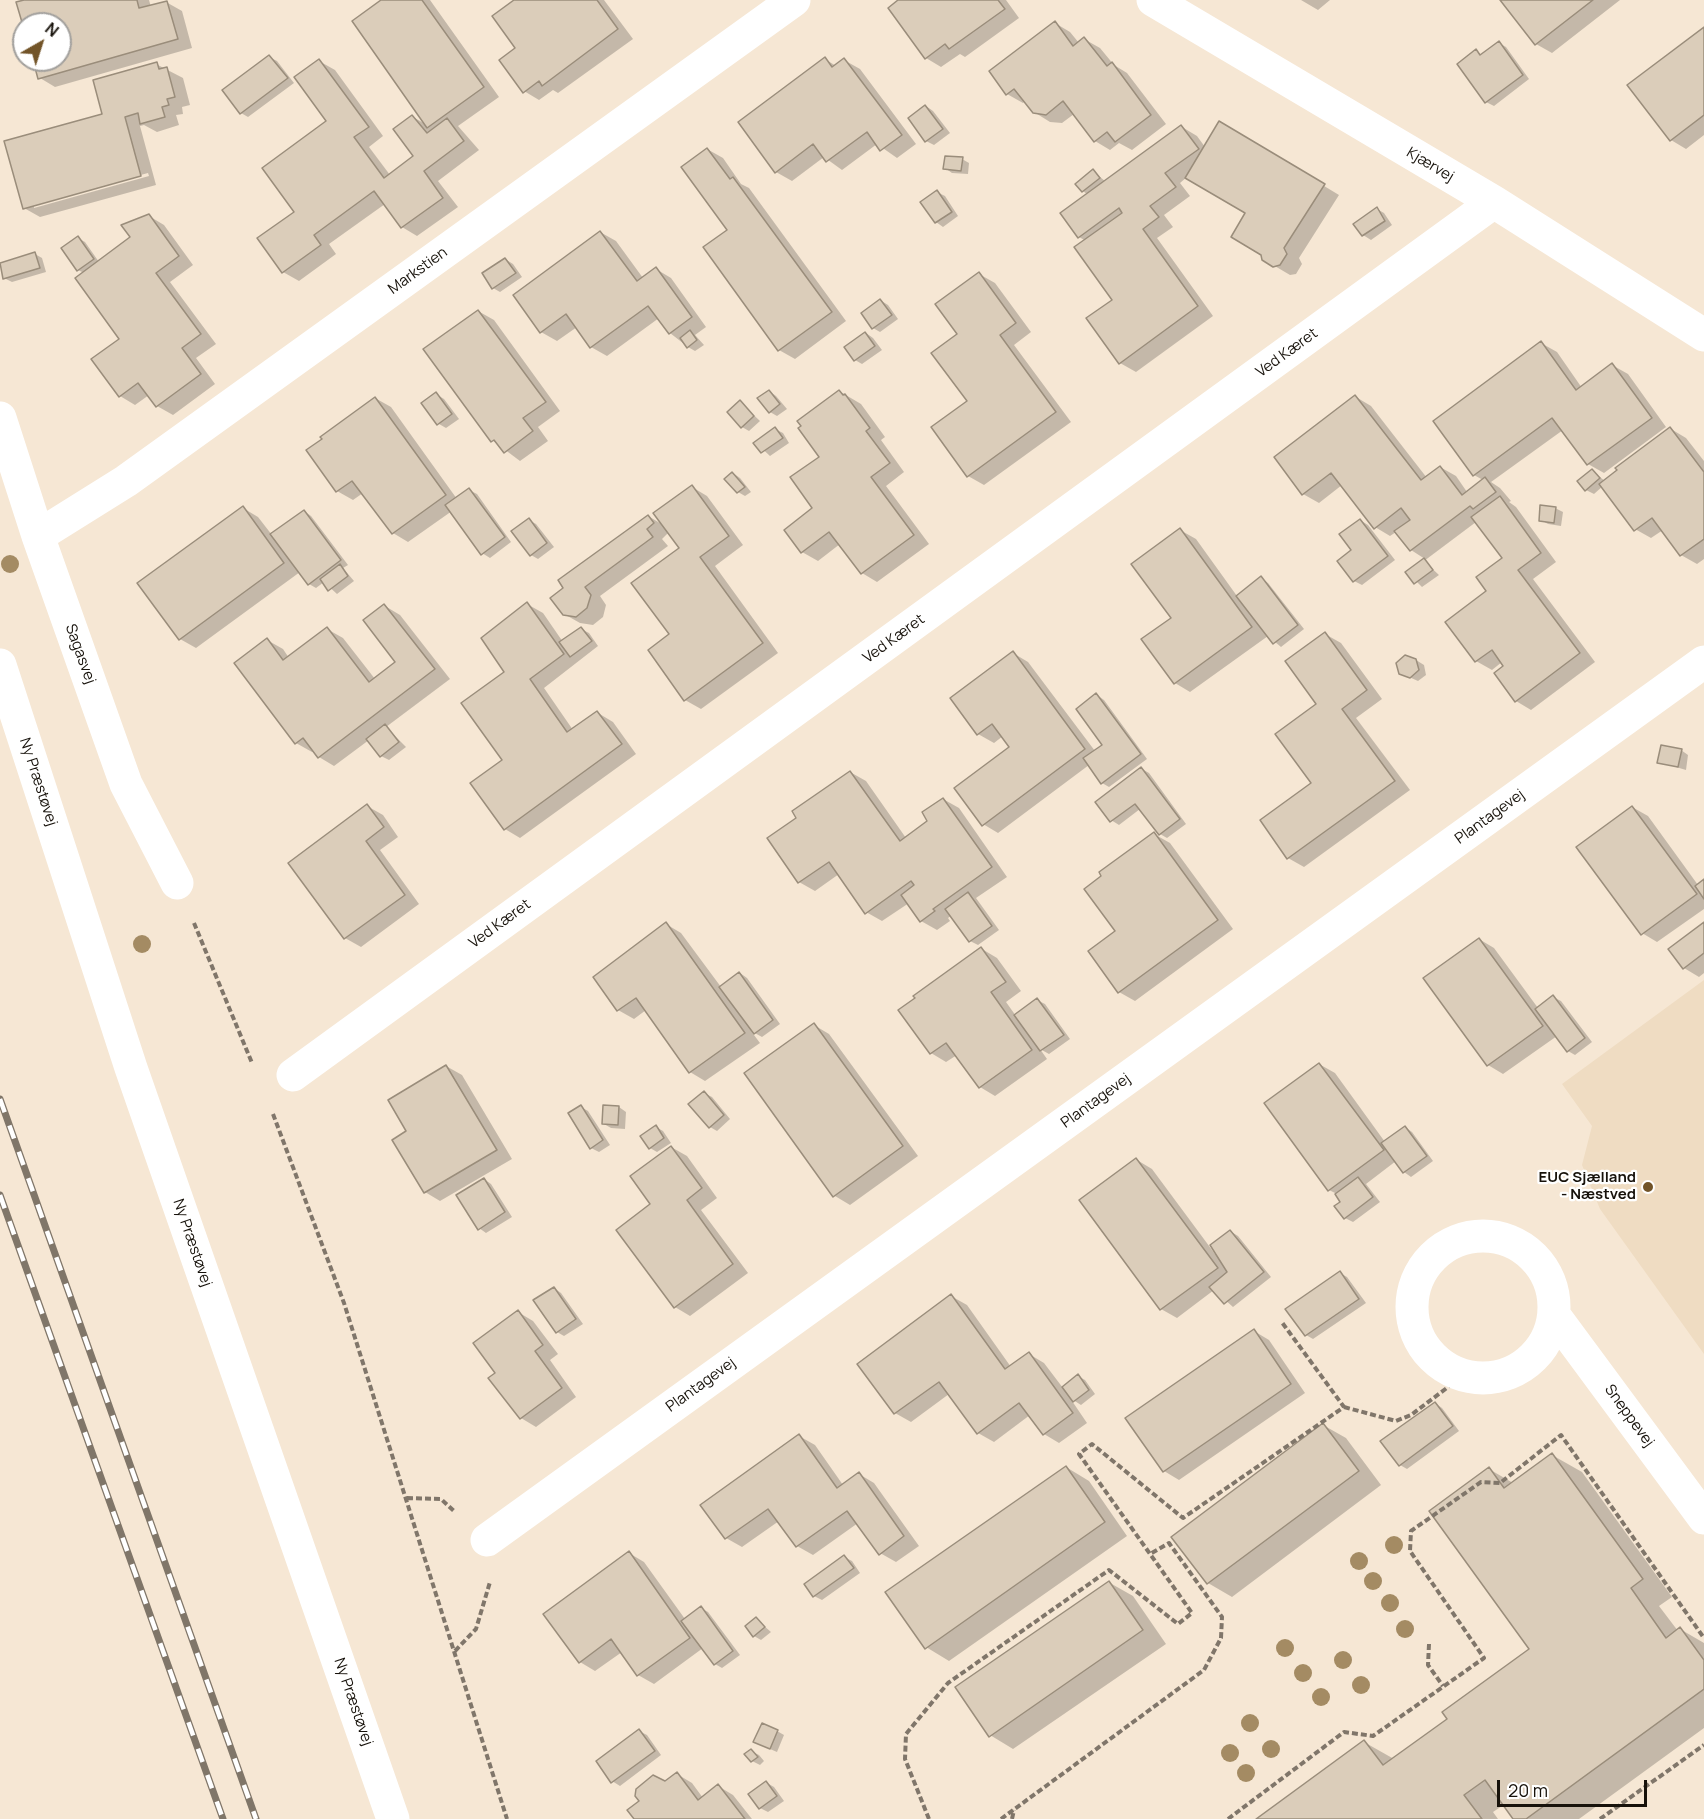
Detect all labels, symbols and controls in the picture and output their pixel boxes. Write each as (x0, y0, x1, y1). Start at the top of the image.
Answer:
north arrow (12, 12, 72, 72)
text: N (41, 17, 63, 42)
street label: Kjærvej (1403, 144, 1457, 186)
street label: Markstien (385, 244, 451, 298)
street label: Ved Kæret (1253, 325, 1321, 381)
street label: Ved Kæret (860, 611, 928, 667)
street label: Sagasvej (61, 622, 99, 686)
street label: Ny Præstøvej (15, 736, 61, 828)
street label: Plantagevej (1452, 786, 1528, 848)
street label: Ved Kæret (466, 896, 534, 952)
street label: Plantagevej (1058, 1070, 1134, 1132)
place label: EUC Sjælland - Næstved (1539, 1169, 1636, 1204)
marker: EUC Sjælland - Næstved (1641, 1180, 1655, 1194)
street label: Ny Præstøvej (169, 1197, 215, 1289)
street label: Plantagevej (663, 1354, 739, 1416)
street label: Sneppevej (1600, 1381, 1658, 1451)
street label: Ny Præstøvej (330, 1656, 376, 1748)
scale bar (1500, 1768, 1650, 1806)
text: 20 m (1508, 1778, 1548, 1802)

